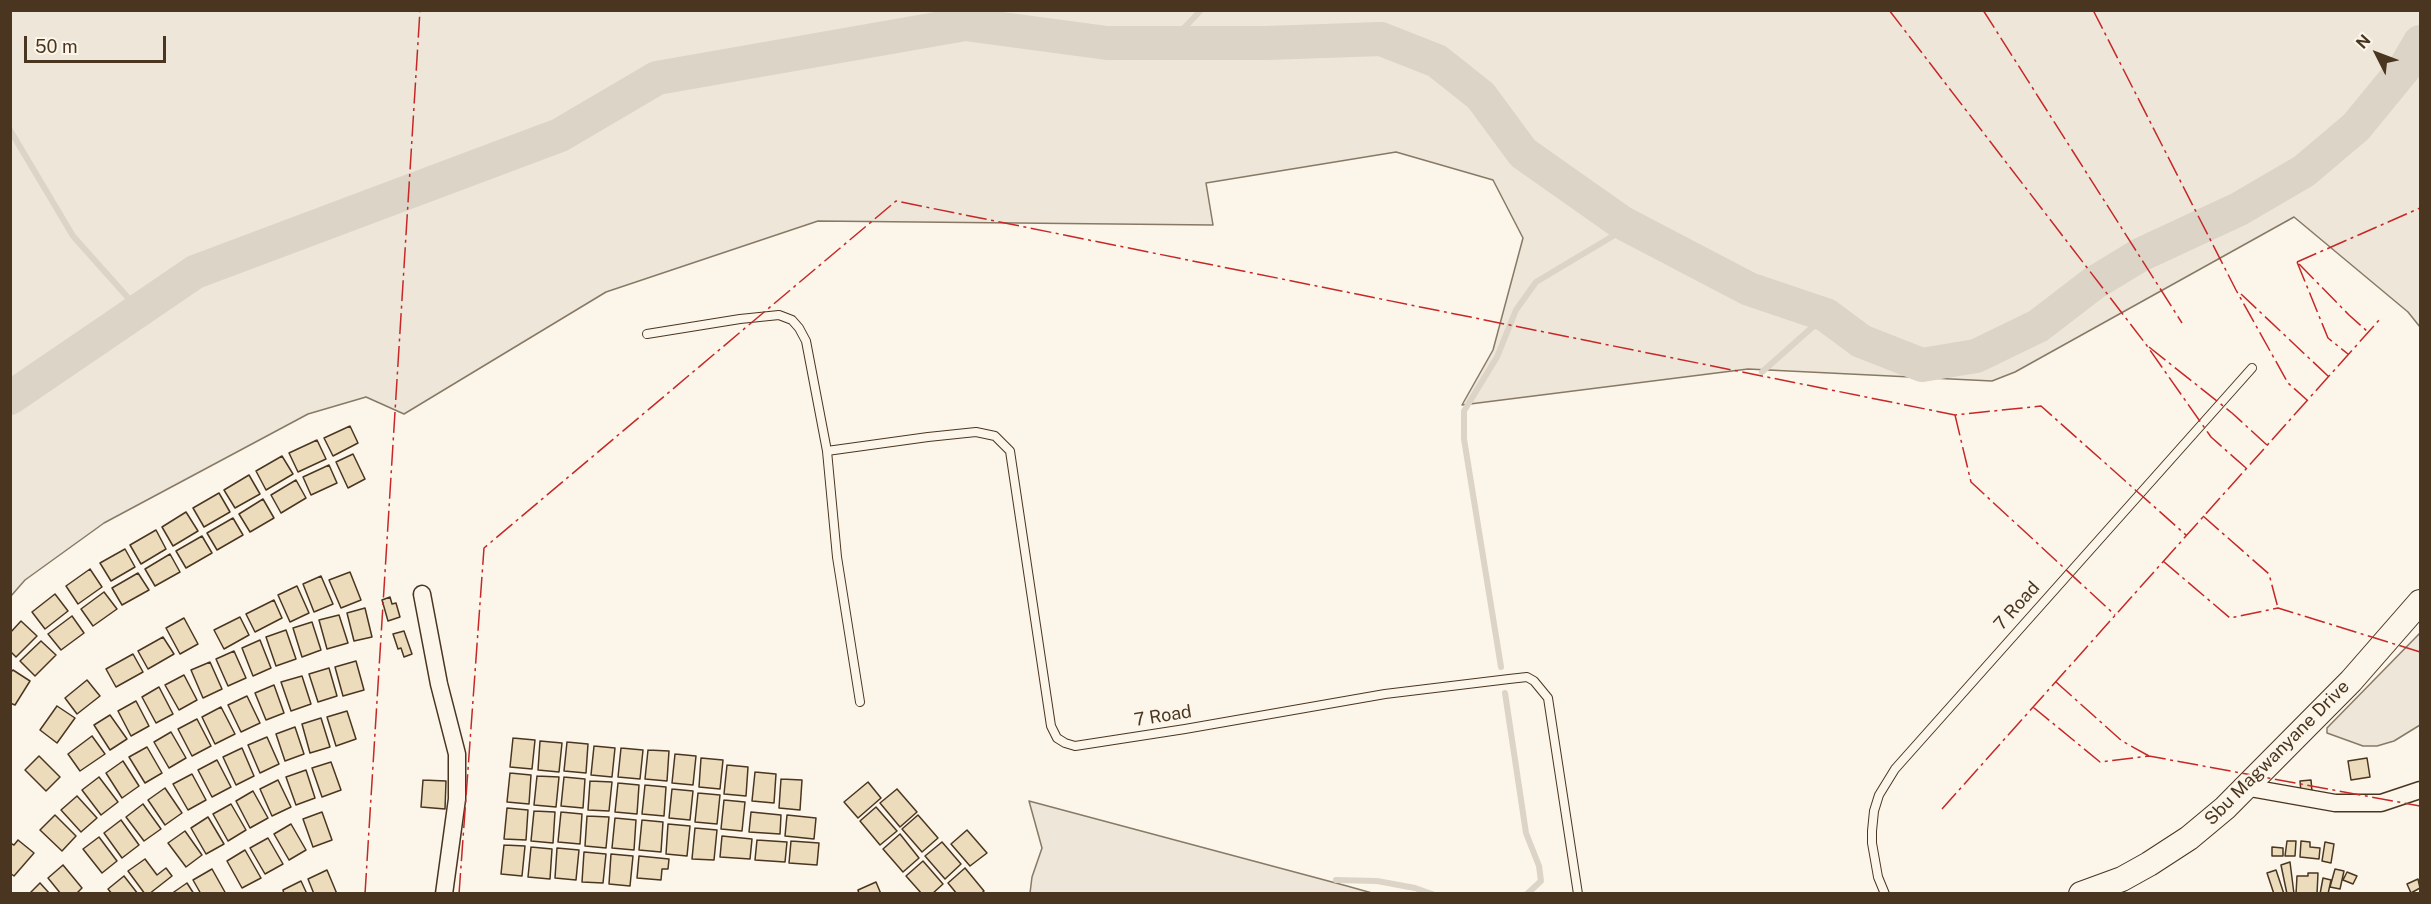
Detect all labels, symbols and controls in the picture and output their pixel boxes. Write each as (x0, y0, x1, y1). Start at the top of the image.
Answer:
scale bar (27, 24, 170, 62)
north arrow (2347, 24, 2407, 84)
text: N (2352, 31, 2374, 53)
text: 50 m (35, 36, 78, 57)
street label: 7 Road (1990, 577, 2044, 635)
street label: Sbu Magwanyane Drive (2200, 676, 2354, 830)
street label: 7 Road (1133, 701, 1193, 731)

